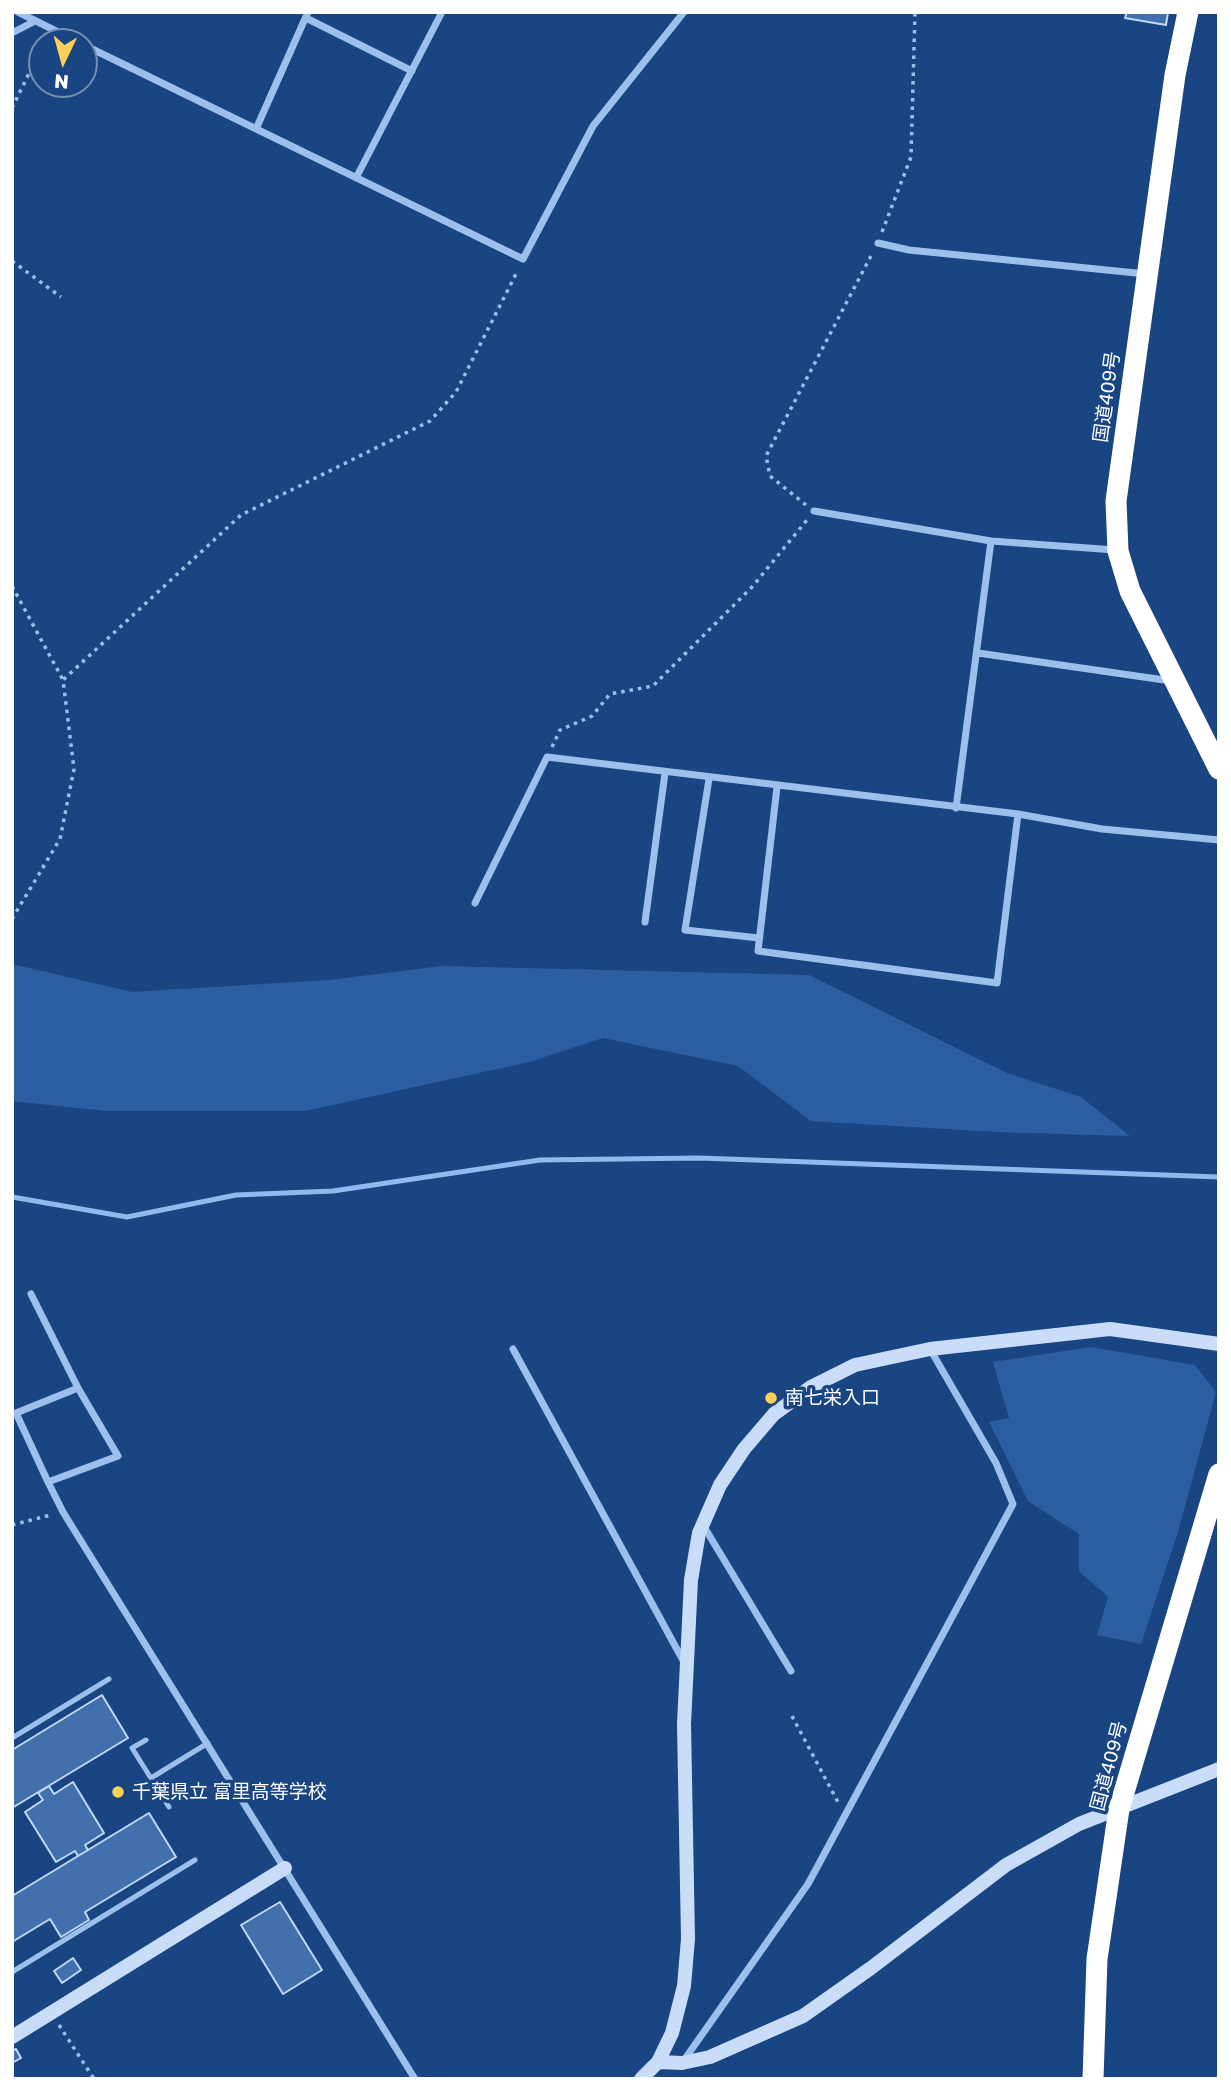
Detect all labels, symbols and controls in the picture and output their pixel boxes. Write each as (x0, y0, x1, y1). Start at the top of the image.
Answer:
north arrow (28, 28, 98, 98)
text: N (53, 70, 70, 95)
street label: 国道409号 (1089, 350, 1125, 444)
place label: 南七栄入口 (785, 1387, 880, 1409)
marker: 南七栄入口 (763, 1390, 779, 1406)
street label: 国道409号 (1086, 1719, 1132, 1813)
place label: 千葉県立 富里高等学校 (132, 1781, 327, 1803)
marker: 千葉県立 富里高等学校 (110, 1784, 126, 1800)

